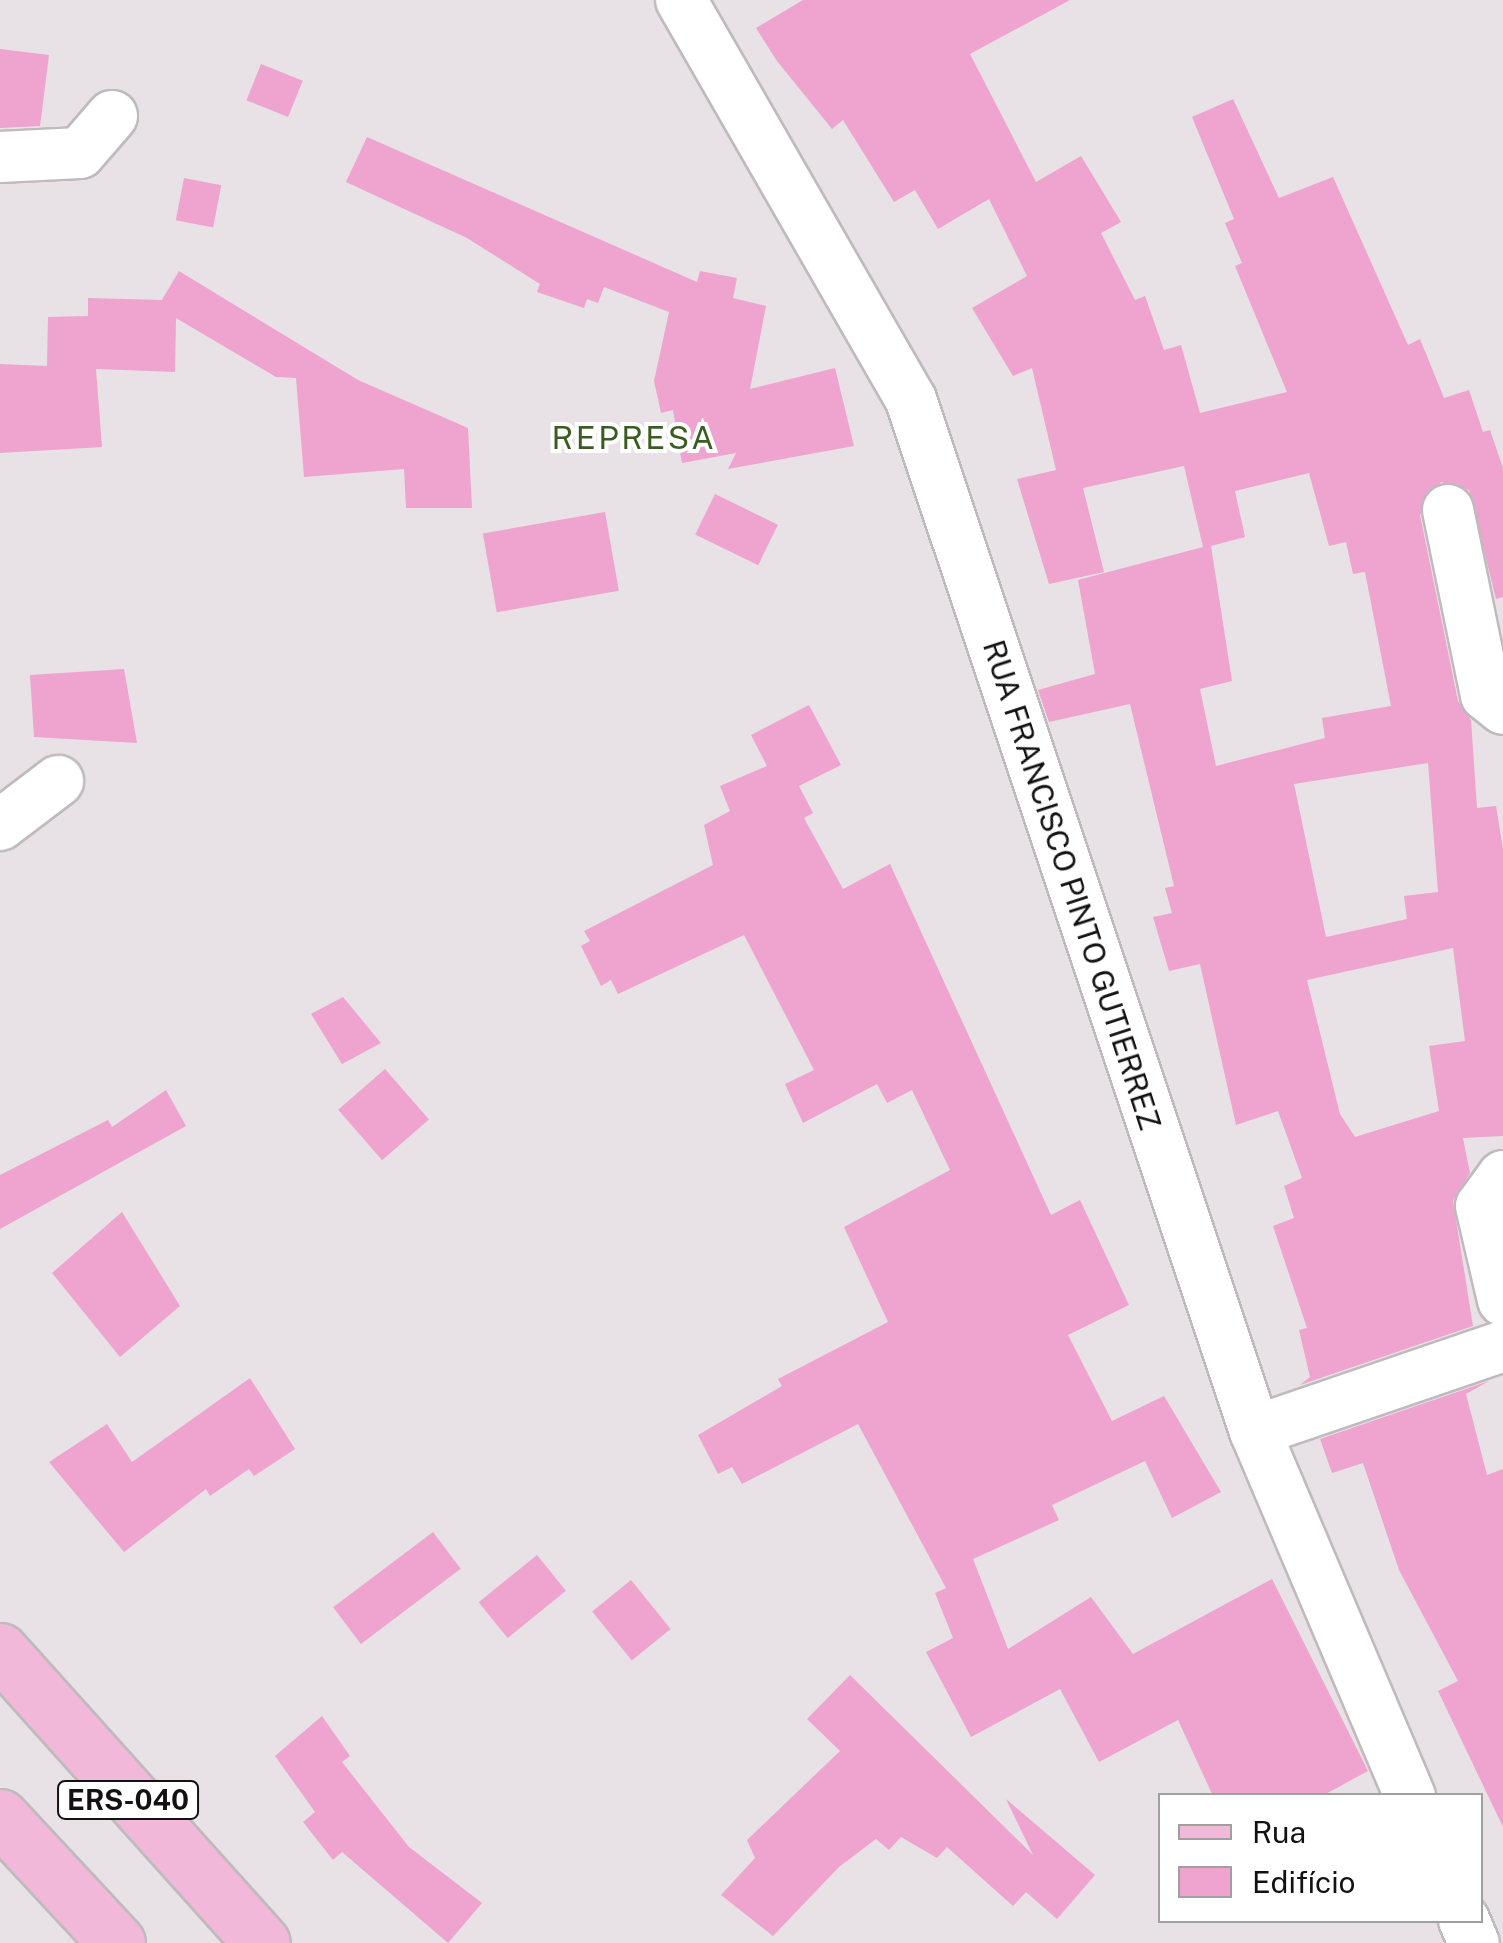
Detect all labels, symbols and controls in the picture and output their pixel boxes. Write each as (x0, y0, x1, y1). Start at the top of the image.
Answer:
district label: REPRESA (552, 419, 716, 457)
street label: RUA FRANCISCO PINTO GUTIERREZ (976, 636, 1168, 1134)
road number: ERS-040 (56, 1777, 200, 1823)
legend (1158, 1793, 1483, 1923)
text: Rua (1252, 1814, 1306, 1850)
text: Edifício (1252, 1864, 1356, 1900)

